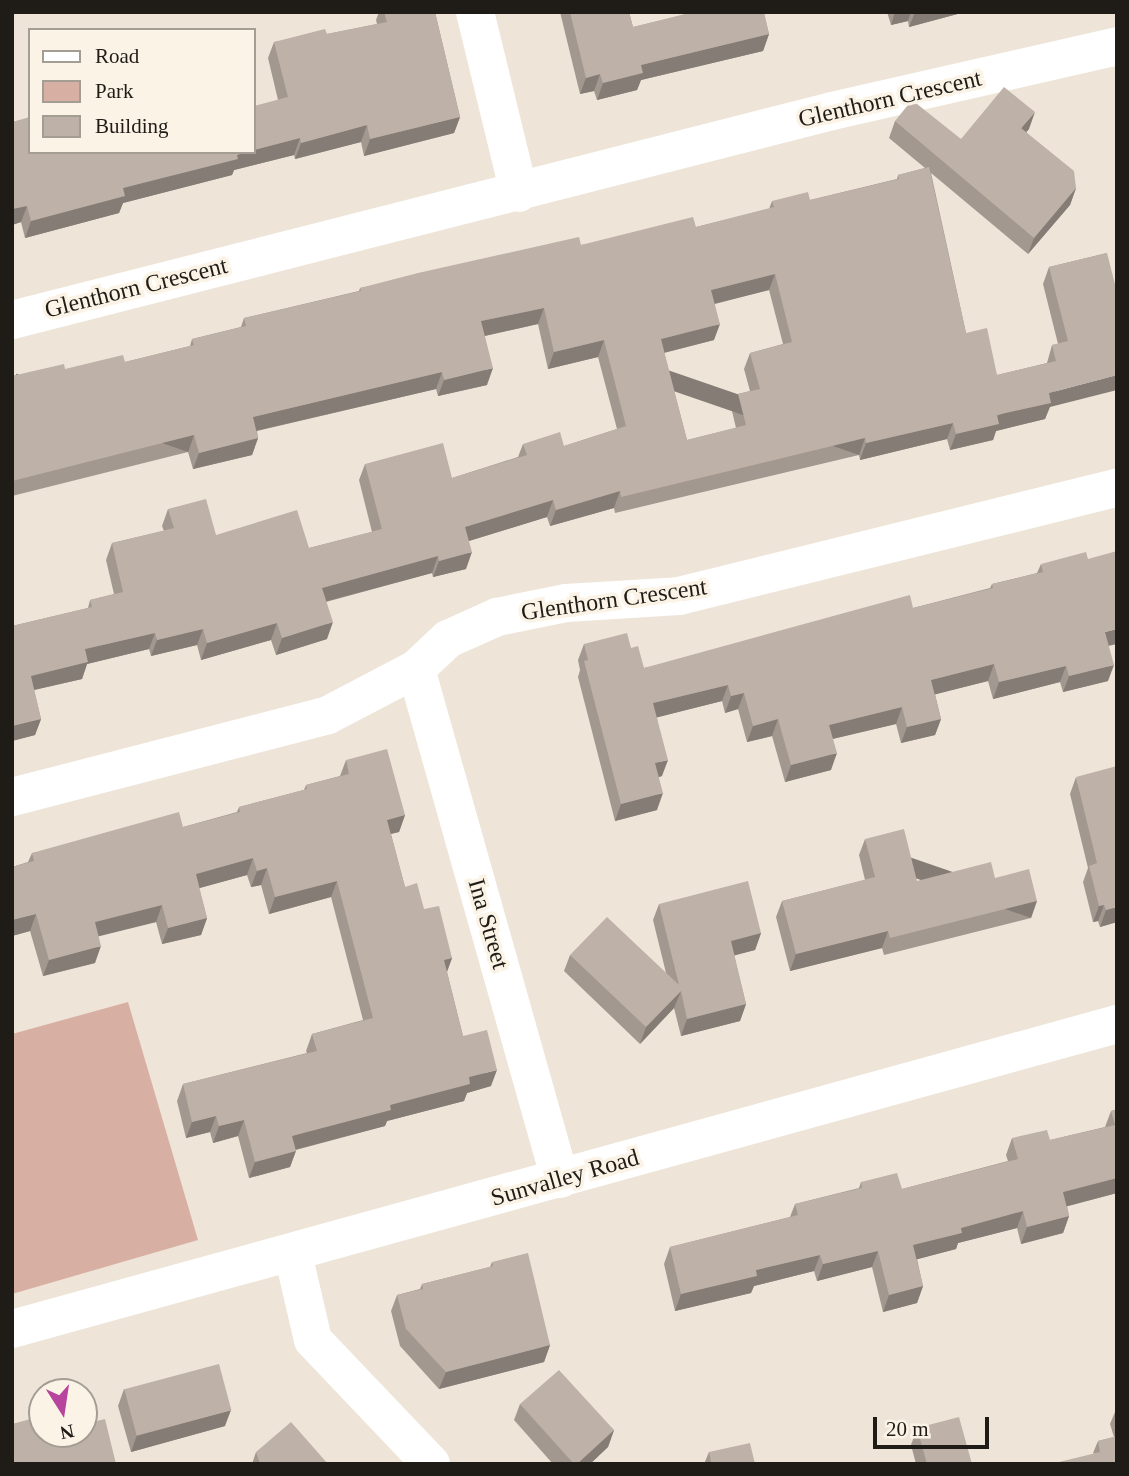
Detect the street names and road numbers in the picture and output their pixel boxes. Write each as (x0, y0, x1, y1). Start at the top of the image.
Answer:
street label: Glenthorn Crescent (796, 64, 984, 134)
street label: Glenthorn Crescent (42, 251, 230, 325)
street label: Glenthorn Crescent (519, 573, 709, 627)
street label: Ina Street (461, 876, 515, 972)
street label: Sunvalley Road (488, 1143, 642, 1213)

